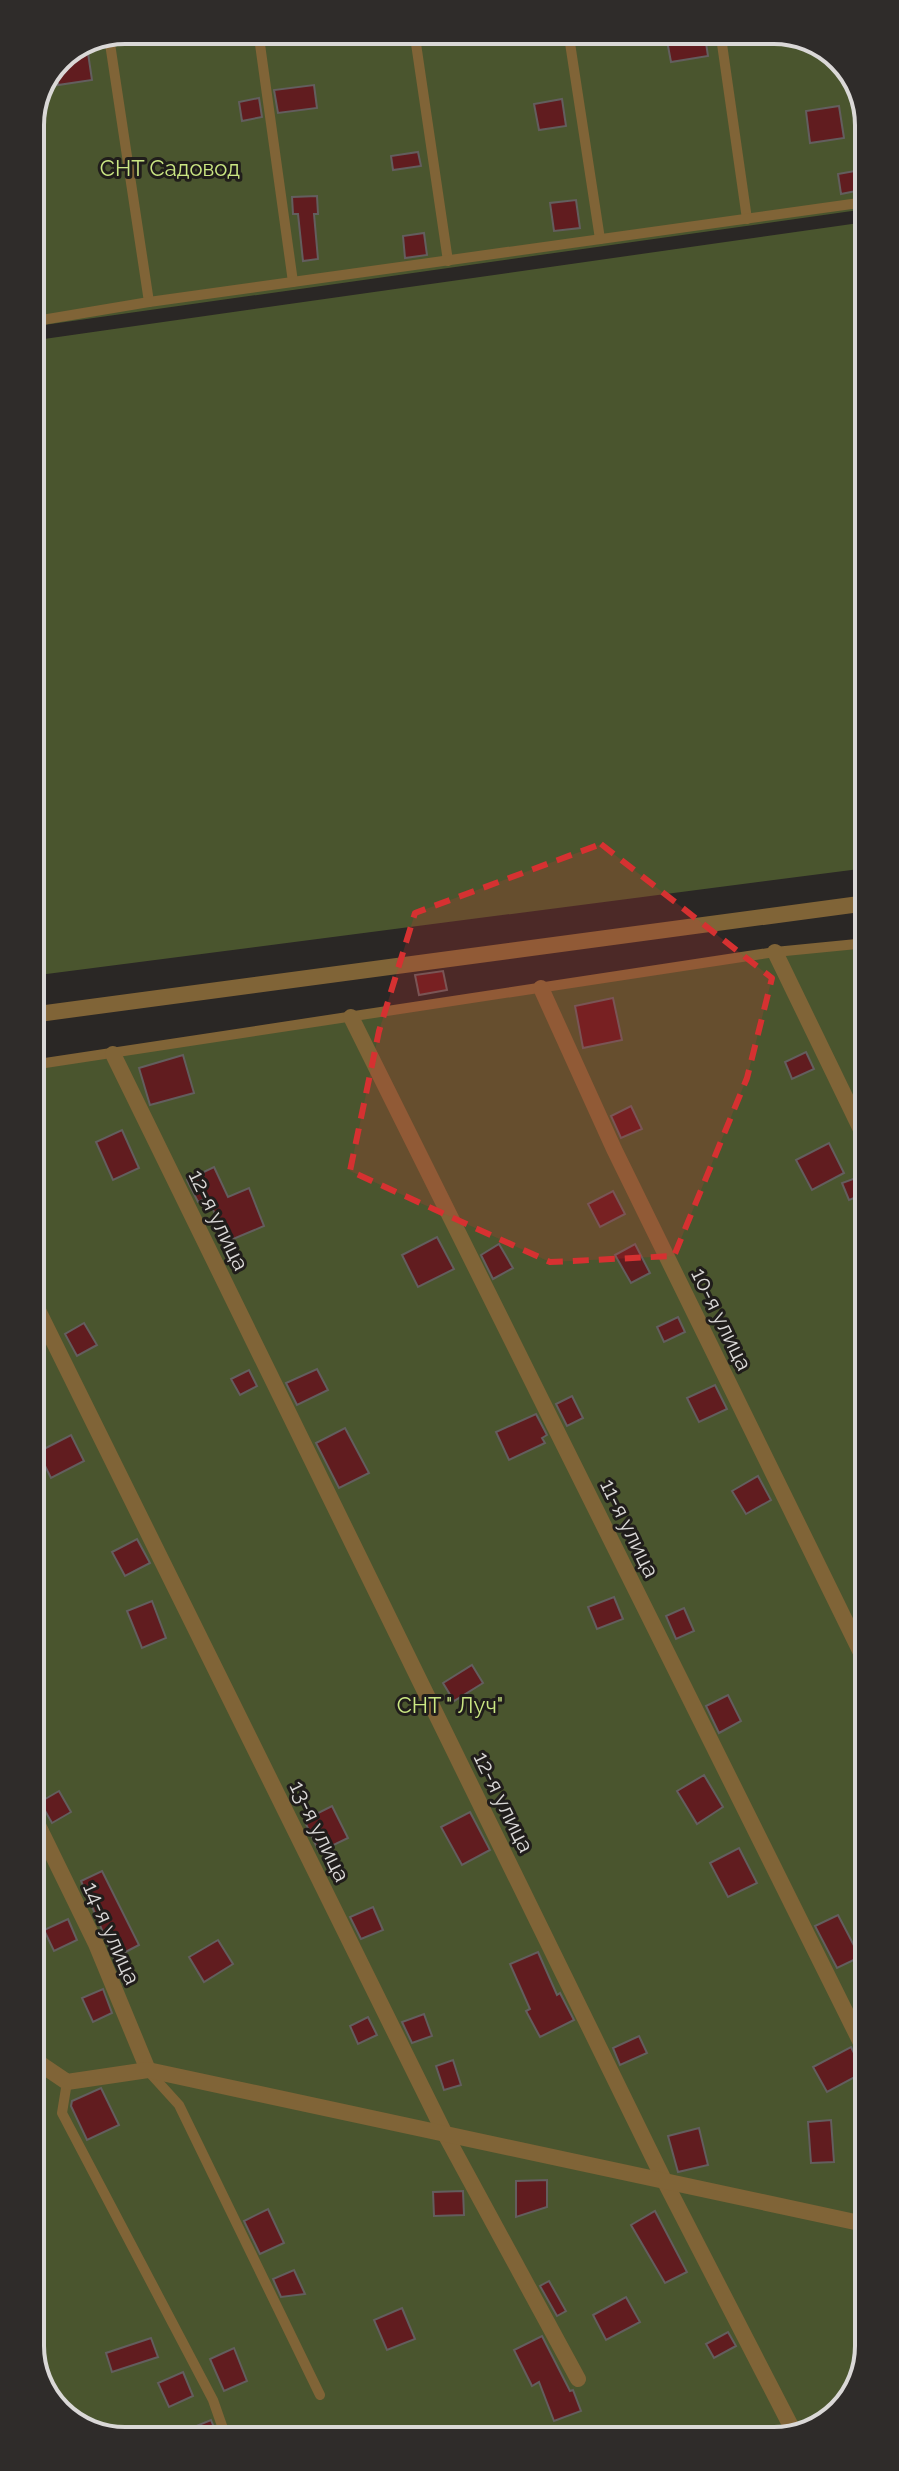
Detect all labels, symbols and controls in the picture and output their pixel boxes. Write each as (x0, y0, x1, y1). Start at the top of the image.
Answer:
park label: СНТ Садовод (100, 155, 240, 181)
street label: 12-я улица (183, 1165, 255, 1275)
street label: 10-я улица (686, 1264, 758, 1374)
street label: 11-я улица (595, 1474, 665, 1582)
park label: СНТ " Луч" (397, 1692, 503, 1718)
street label: 12-я улица (468, 1747, 540, 1857)
street label: 13-я улица (284, 1776, 356, 1886)
street label: 14-я улица (78, 1878, 146, 1988)

